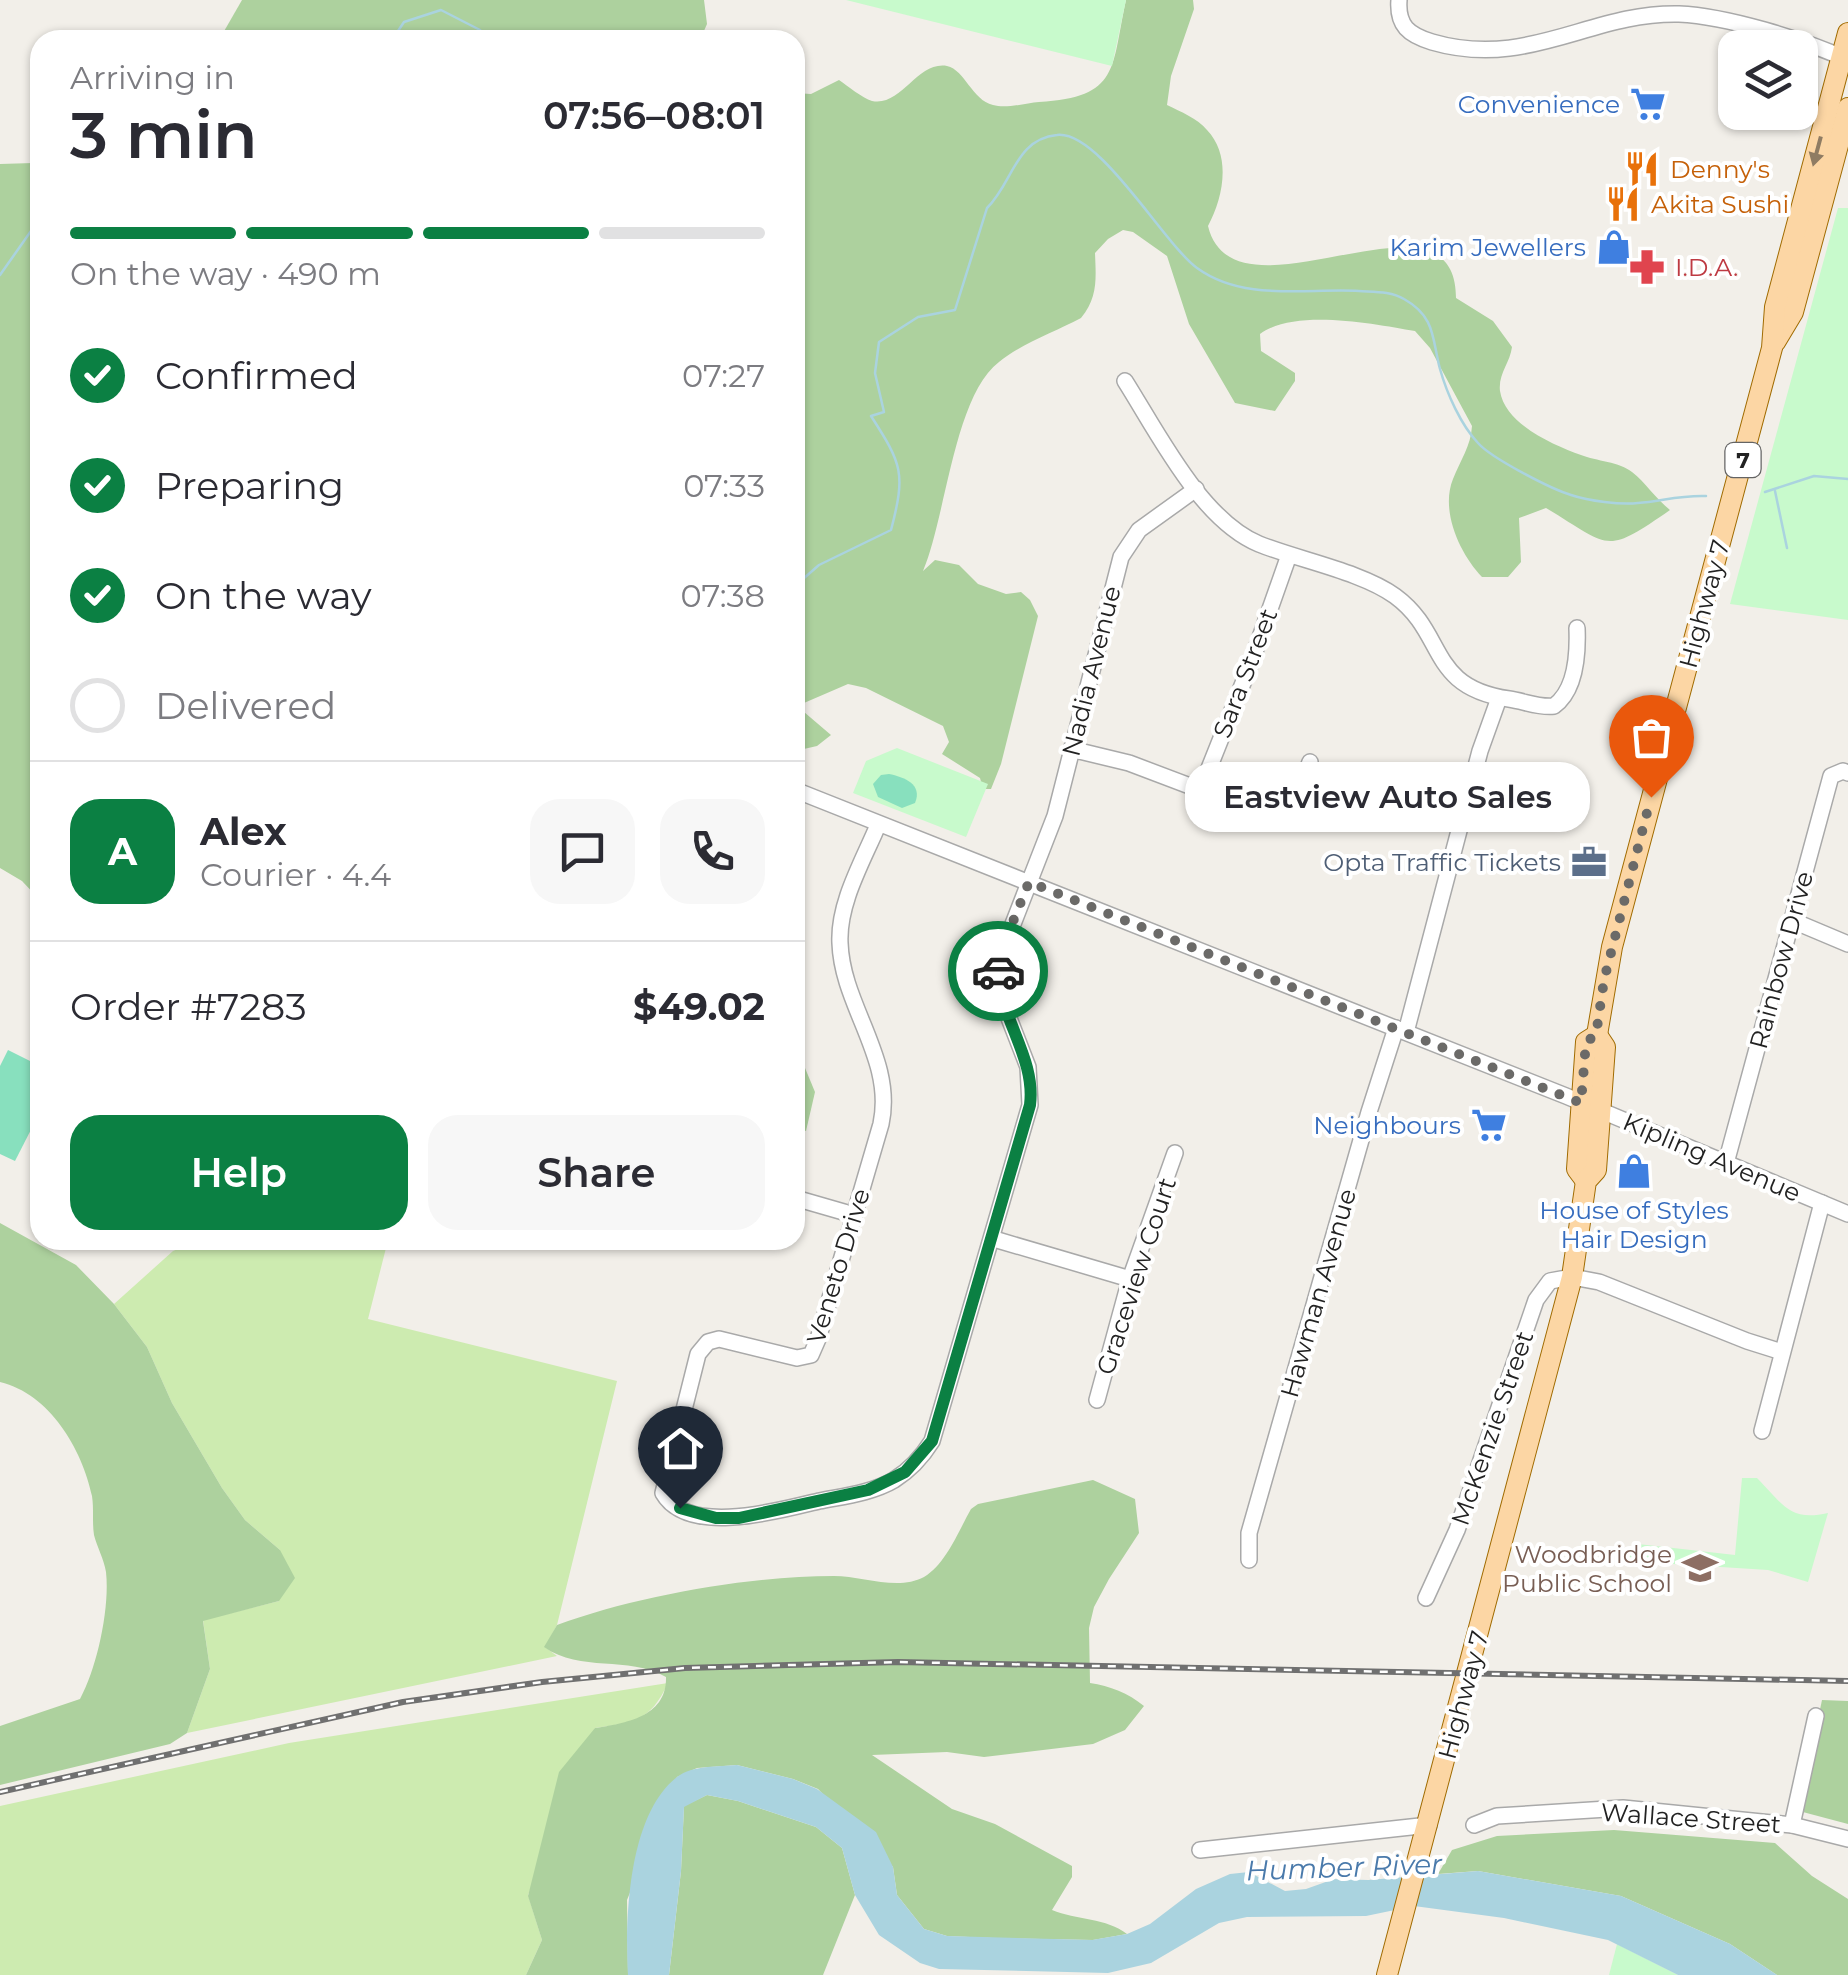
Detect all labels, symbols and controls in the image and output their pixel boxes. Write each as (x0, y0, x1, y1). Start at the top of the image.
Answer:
map controls (1718, 30, 1818, 130)
button: layers (1718, 30, 1818, 130)
text: Arriving in (70, 58, 235, 97)
supermarket icon: Convenience (1629, 85, 1667, 123)
place label: Convenience (1458, 89, 1620, 119)
text: 07:56–08:01 (543, 92, 765, 139)
text: 3 min (70, 95, 258, 174)
one-way arrow (1808, 136, 1824, 167)
restaurant icon: Denny's (1623, 150, 1661, 188)
place label: Denny's (1670, 154, 1770, 184)
restaurant icon: Akita Sushi (1604, 185, 1642, 223)
place label: Akita Sushi (1651, 189, 1789, 219)
shop icon: Karim Jewellers (1595, 228, 1633, 266)
place label: Karim Jewellers (1389, 232, 1586, 262)
pharmacy icon: I.D.A. (1628, 248, 1666, 286)
place label: I.D.A. (1675, 252, 1738, 282)
text: On the way · 490 m (70, 254, 381, 293)
icon: check (70, 348, 125, 403)
text: Confirmed (155, 352, 358, 399)
text: 07:27 (682, 356, 765, 395)
road number: 7 (1726, 443, 1760, 477)
icon: check (70, 458, 125, 513)
text: Preparing (155, 462, 344, 509)
text: 07:33 (683, 466, 765, 505)
street label: Highway 7 (1673, 537, 1735, 671)
icon: check (70, 568, 125, 623)
text: On the way (155, 572, 372, 619)
text: 07:38 (681, 576, 765, 615)
street label: Nadia Avenue (1055, 583, 1127, 759)
street label: Sara Street (1207, 604, 1283, 742)
text: Delivered (155, 682, 336, 729)
pin (1609, 695, 1694, 798)
icon: bag (1624, 710, 1679, 765)
callout: Eastview Auto Sales (1186, 762, 1591, 832)
text: Eastview Auto Sales (1223, 777, 1552, 816)
button: chat (530, 799, 635, 904)
button: phone (660, 799, 765, 904)
text: Alex (200, 808, 287, 855)
text: A (108, 828, 137, 875)
office icon: Opta Traffic Tickets (1570, 843, 1608, 881)
place label: Opta Traffic Tickets (1323, 847, 1561, 877)
text: Courier · 4.4 (200, 855, 391, 894)
street label: Rainbow Drive (1743, 868, 1819, 1052)
courier (948, 921, 1048, 1021)
icon: car (971, 944, 1026, 999)
text: Order #7283 (70, 983, 307, 1030)
text: $49.02 (633, 983, 765, 1030)
supermarket icon: Neighbours (1470, 1106, 1508, 1144)
street label: Kipling Avenue (1619, 1106, 1805, 1208)
place label: Neighbours (1313, 1110, 1461, 1140)
button: Help (70, 1115, 408, 1230)
button: Share (428, 1115, 765, 1230)
shop icon: House of Styles Hair Design (1615, 1152, 1653, 1190)
street label: Graceview Court (1090, 1174, 1182, 1378)
street label: Veneto Drive (800, 1185, 876, 1347)
street label: Hawman Avenue (1274, 1185, 1362, 1401)
place label: House of Styles Hair Design (1539, 1195, 1729, 1254)
street label: McKenzie Street (1445, 1327, 1539, 1529)
pin (638, 1406, 723, 1509)
icon: home (653, 1421, 708, 1476)
place label: Woodbridge Public School (1502, 1539, 1672, 1598)
school or university icon: Woodbridge Public School (1681, 1549, 1719, 1587)
street label: Highway 7 (1432, 1628, 1494, 1762)
street label: Wallace Street (1600, 1797, 1782, 1839)
water label: Humber River (1245, 1847, 1444, 1887)

